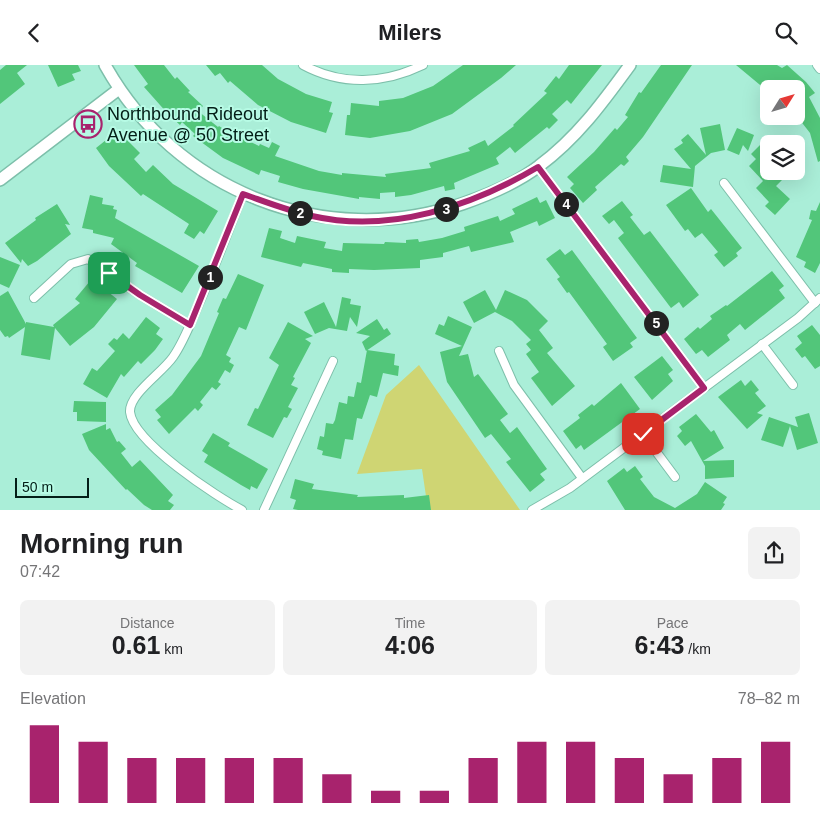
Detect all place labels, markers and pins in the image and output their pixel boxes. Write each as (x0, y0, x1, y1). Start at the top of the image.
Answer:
place label: Northbound Rideout Avenue @ 50 Street (107, 104, 269, 145)
bus stop icon: Northbound Rideout Avenue @ 50 Street (73, 109, 103, 139)
pin: 4 (554, 191, 578, 217)
pin: 3 (434, 197, 458, 221)
pin: 2 (288, 201, 312, 225)
pin (88, 252, 130, 294)
pin: 1 (198, 265, 222, 289)
pin: 5 (644, 311, 668, 335)
pin (622, 413, 664, 455)

